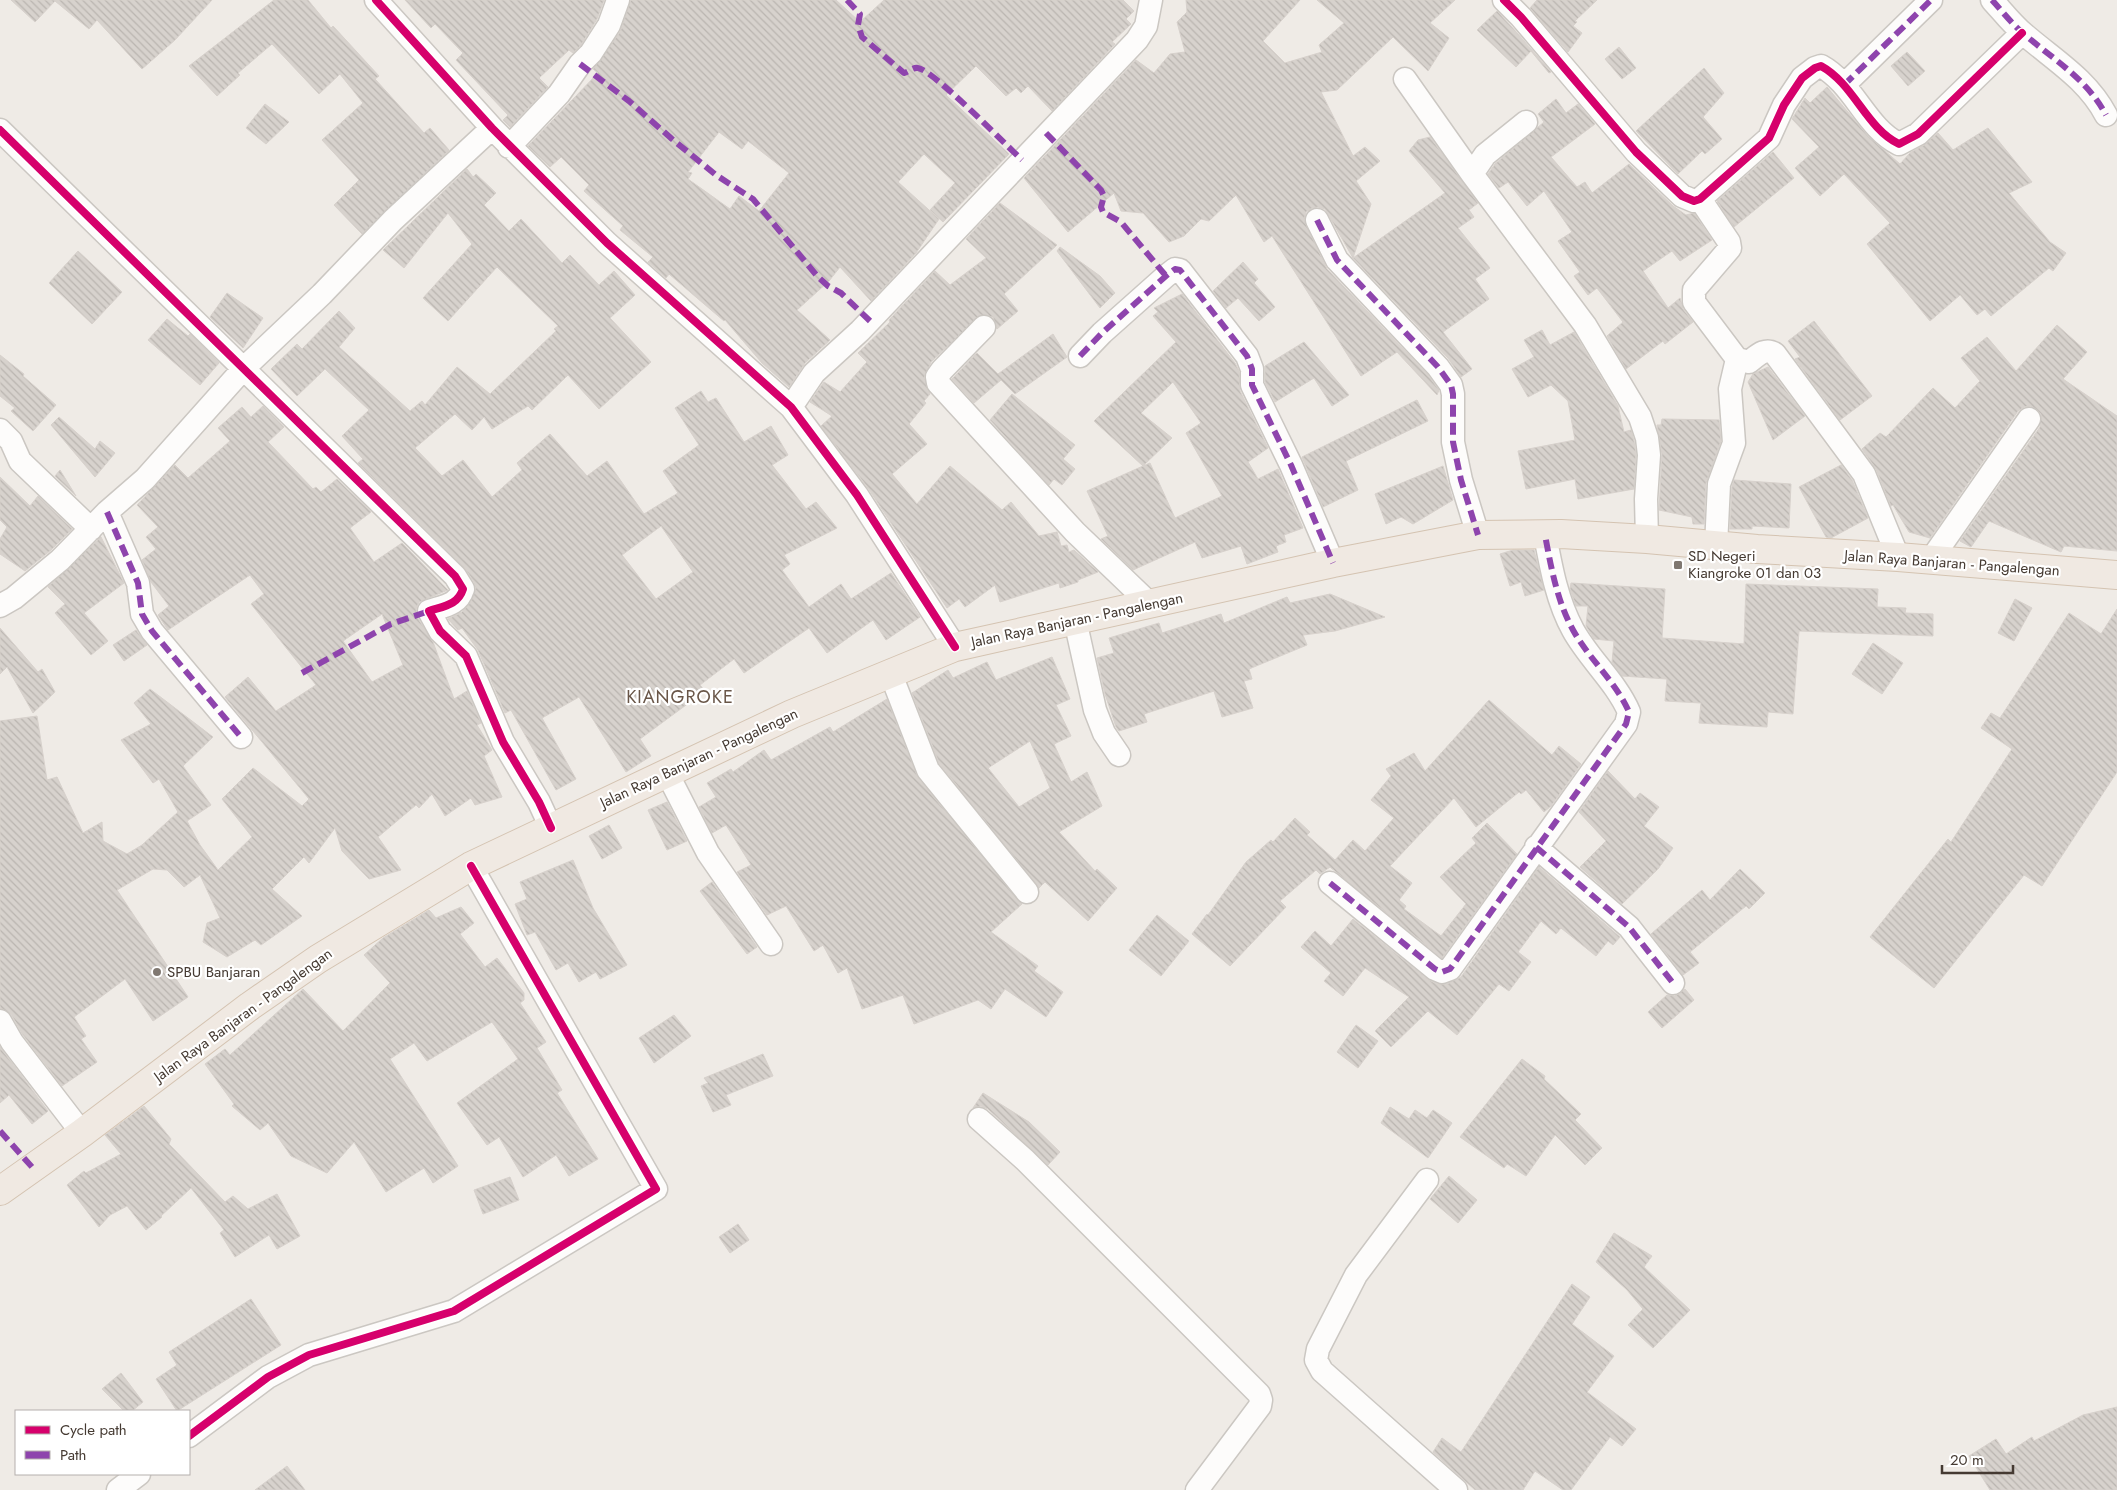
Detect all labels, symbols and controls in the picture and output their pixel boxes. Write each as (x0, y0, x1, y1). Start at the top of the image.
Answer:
street label: Jalan Raya Banjaran - Pangalengan (1842, 544, 2060, 582)
place label: SD Negeri Kiangroke 01 dan 03 (1688, 545, 1821, 584)
marker: SD Negeri Kiangroke 01 dan 03 (1672, 559, 1684, 571)
street label: Jalan Raya Banjaran - Pangalengan (967, 587, 1185, 654)
district label: KIANGROKE (626, 684, 734, 710)
street label: Jalan Raya Banjaran - Pangalengan (595, 702, 801, 814)
street label: Jalan Raya Banjaran - Pangalengan (148, 943, 337, 1089)
place label: SPBU Banjaran (167, 961, 260, 983)
marker: SPBU Banjaran (151, 966, 163, 978)
legend (15, 1410, 190, 1475)
text: Cycle path (60, 1419, 127, 1441)
scale bar (1942, 1442, 2013, 1474)
text: Path (60, 1444, 86, 1466)
text: 20 m (1950, 1449, 1984, 1471)

